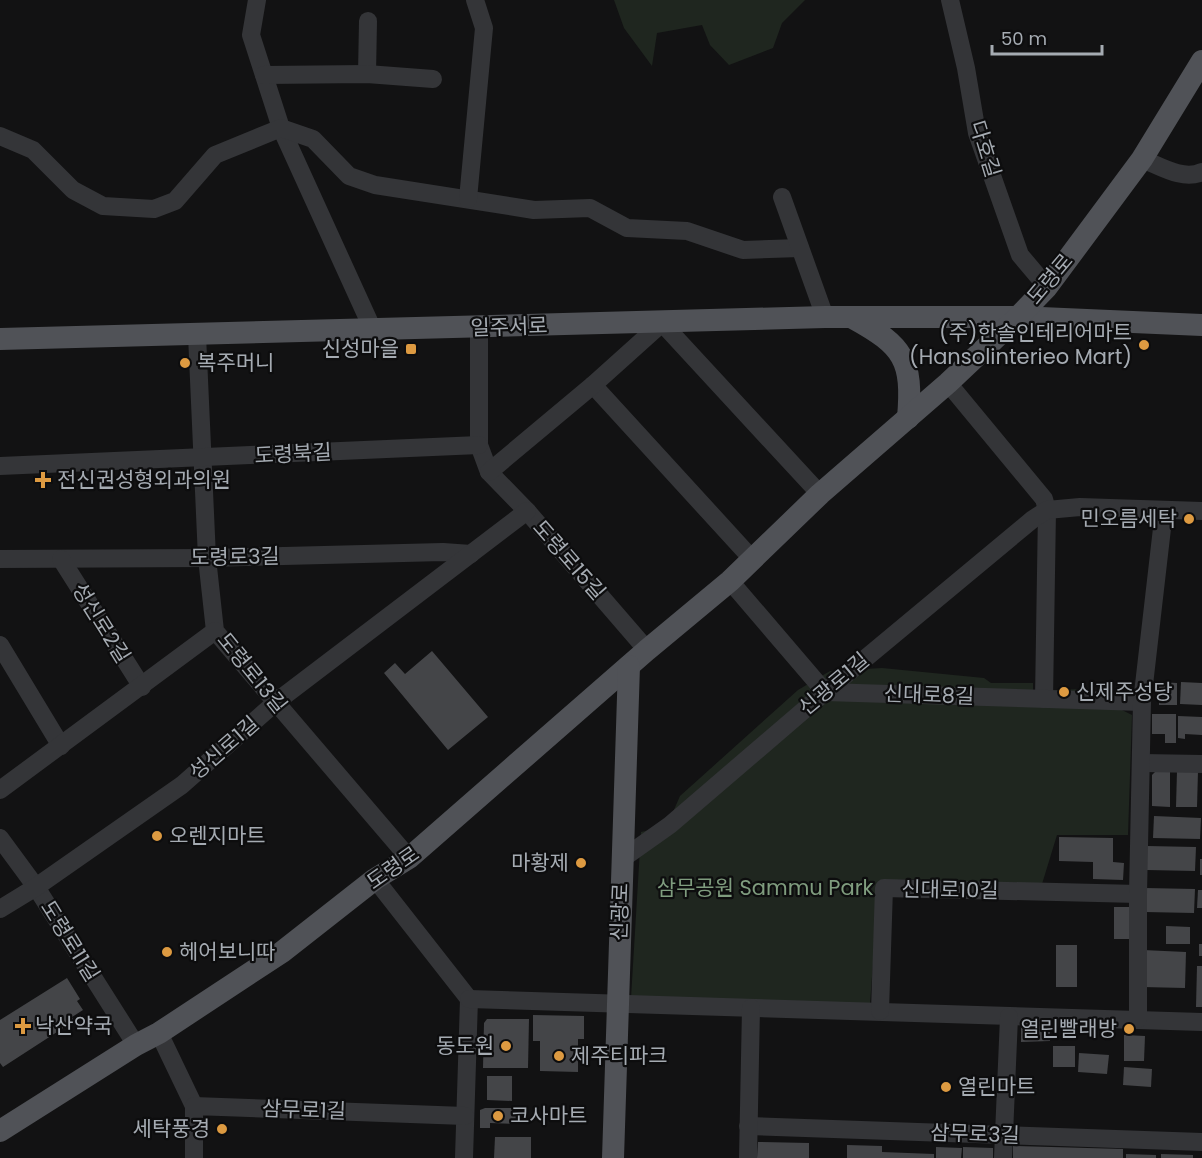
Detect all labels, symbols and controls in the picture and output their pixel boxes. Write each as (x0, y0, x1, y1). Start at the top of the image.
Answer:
scale bar (992, 18, 1102, 56)
text: 50 m (1001, 26, 1047, 51)
street label: 다호길 (963, 117, 1008, 181)
street label: 도령로 (1020, 247, 1079, 310)
street label: 일주서로 (470, 311, 548, 342)
place label: (주)한솔인테리어마트 (Hansolinterieo Mart) (909, 318, 1132, 371)
place label: 신성마을 (322, 334, 399, 363)
marker: (주)한솔인테리어마트 (Hansolinterieo Mart) (1137, 338, 1151, 352)
marker: 신성마을 (404, 342, 418, 356)
place label: 복주머니 (197, 348, 274, 377)
marker: 복주머니 (178, 356, 192, 370)
street label: 도령북길 (254, 437, 332, 470)
place label: 전신권성형외과의원 (57, 465, 231, 494)
marker: 전신권성형외과의원 (34, 471, 52, 489)
place label: 민오름세탁 (1080, 504, 1177, 533)
marker: 민오름세탁 (1182, 512, 1196, 526)
street label: 도령로15길 (527, 513, 612, 606)
street label: 도령로3길 (190, 541, 280, 572)
street label: 성신로2길 (65, 577, 137, 668)
street label: 도령로13길 (211, 626, 294, 719)
street label: 신광로1길 (792, 646, 875, 722)
place label: 신제주성당 (1076, 677, 1173, 706)
street label: 신대로8길 (883, 678, 975, 711)
marker: 신제주성당 (1057, 685, 1071, 699)
street label: 성신로1길 (182, 709, 265, 786)
place label: 오렌지마트 (169, 821, 266, 850)
marker: 오렌지마트 (150, 829, 164, 843)
street label: 도령로 (361, 839, 425, 896)
place label: 마황제 (511, 848, 569, 877)
marker: 마황제 (574, 856, 588, 870)
park label: 삼무공원 Sammu Park (657, 873, 874, 902)
street label: 신대로10길 (901, 874, 999, 905)
street label: 신광로 (604, 883, 635, 941)
street label: 도령로11길 (34, 895, 107, 987)
place label: 헤어보니따 (179, 937, 276, 966)
marker: 헤어보니따 (160, 945, 174, 959)
place label: 낙산약국 (35, 1011, 112, 1040)
place label: 열린빨래방 (1020, 1014, 1117, 1043)
marker: 낙산약국 (16, 1019, 30, 1033)
marker: 열린빨래방 (1122, 1022, 1136, 1036)
place label: 동도원 (436, 1031, 494, 1060)
marker: 동도원 (499, 1039, 513, 1053)
place label: 제주티파크 (571, 1041, 668, 1070)
marker: 제주티파크 (552, 1049, 566, 1063)
place label: 열린마트 (958, 1072, 1035, 1101)
marker: 열린마트 (939, 1080, 953, 1094)
street label: 삼무로1길 (262, 1094, 346, 1125)
place label: 코사마트 (510, 1101, 587, 1130)
marker: 코사마트 (491, 1109, 505, 1123)
place label: 세탁풍경 (133, 1114, 210, 1143)
street label: 삼무로3길 (930, 1117, 1020, 1150)
marker: 세탁풍경 (215, 1122, 229, 1136)

